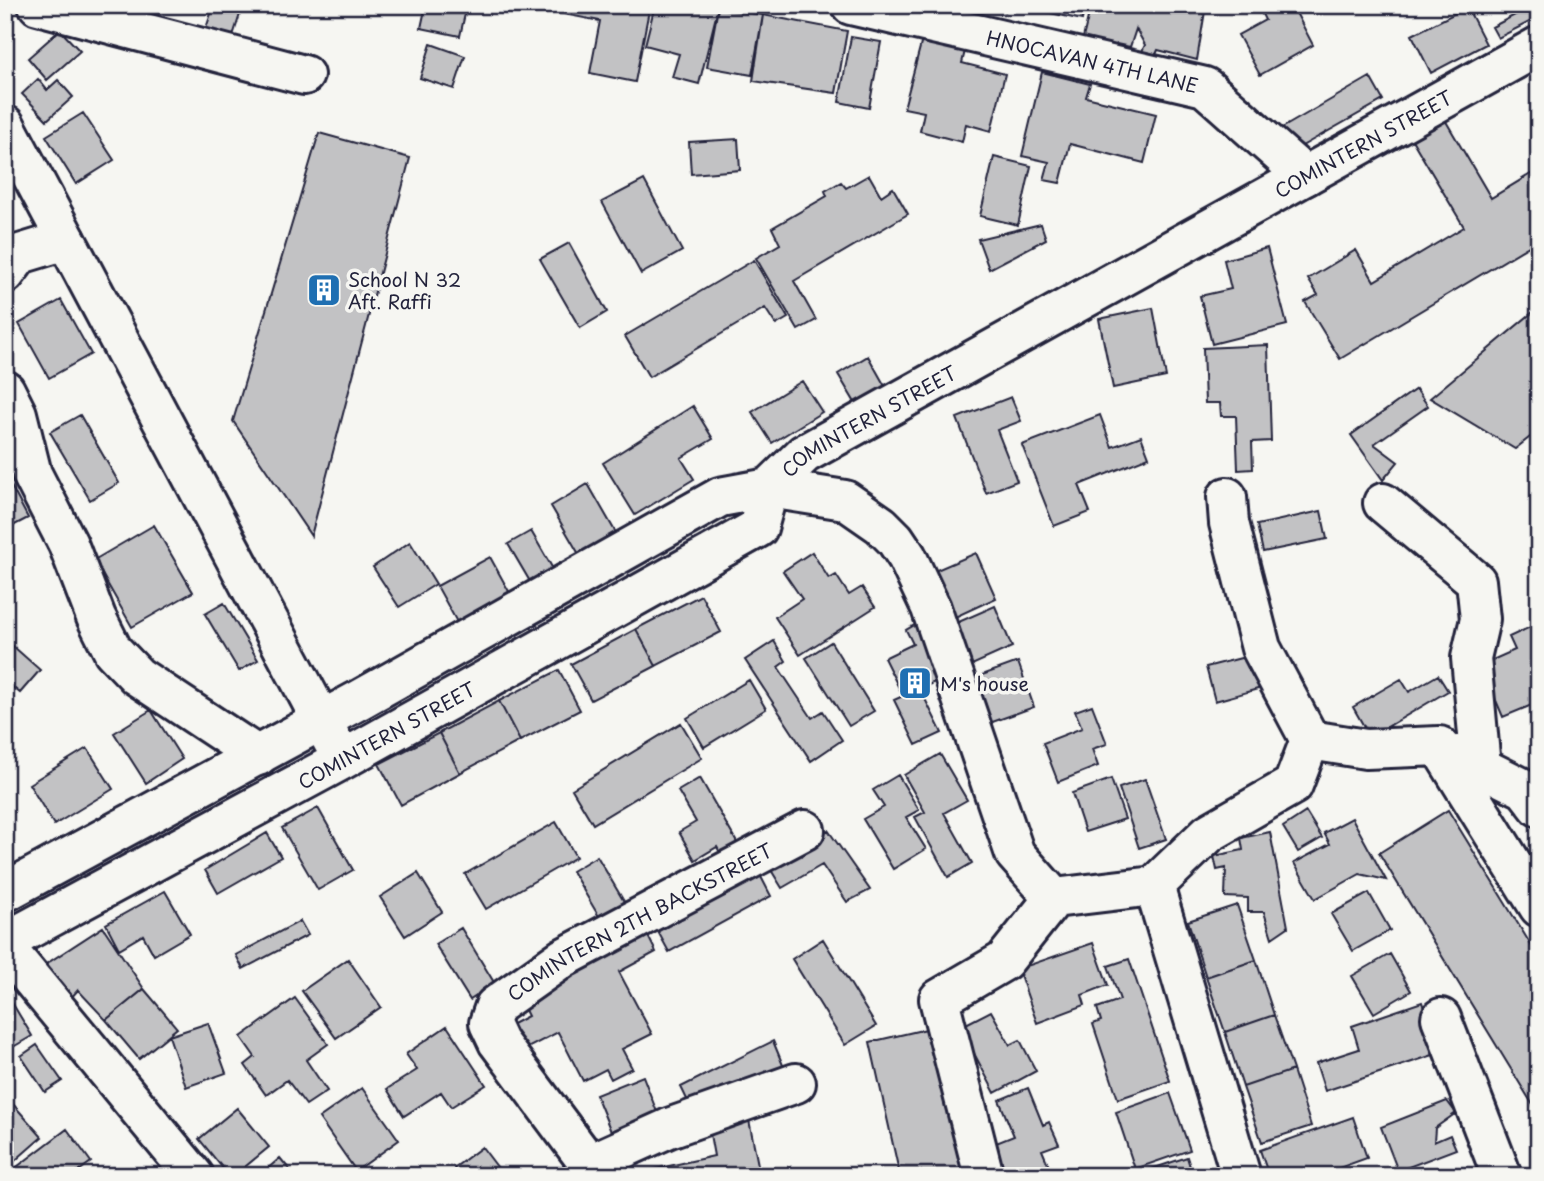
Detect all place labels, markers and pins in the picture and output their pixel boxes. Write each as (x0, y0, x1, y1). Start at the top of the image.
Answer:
place label: School N 32 Aft. Raffi (348, 265, 461, 315)
building icon: School N 32 Aft. Raffi (305, 271, 343, 309)
building icon: M's house (896, 664, 934, 702)
place label: M's house (940, 669, 1029, 697)

